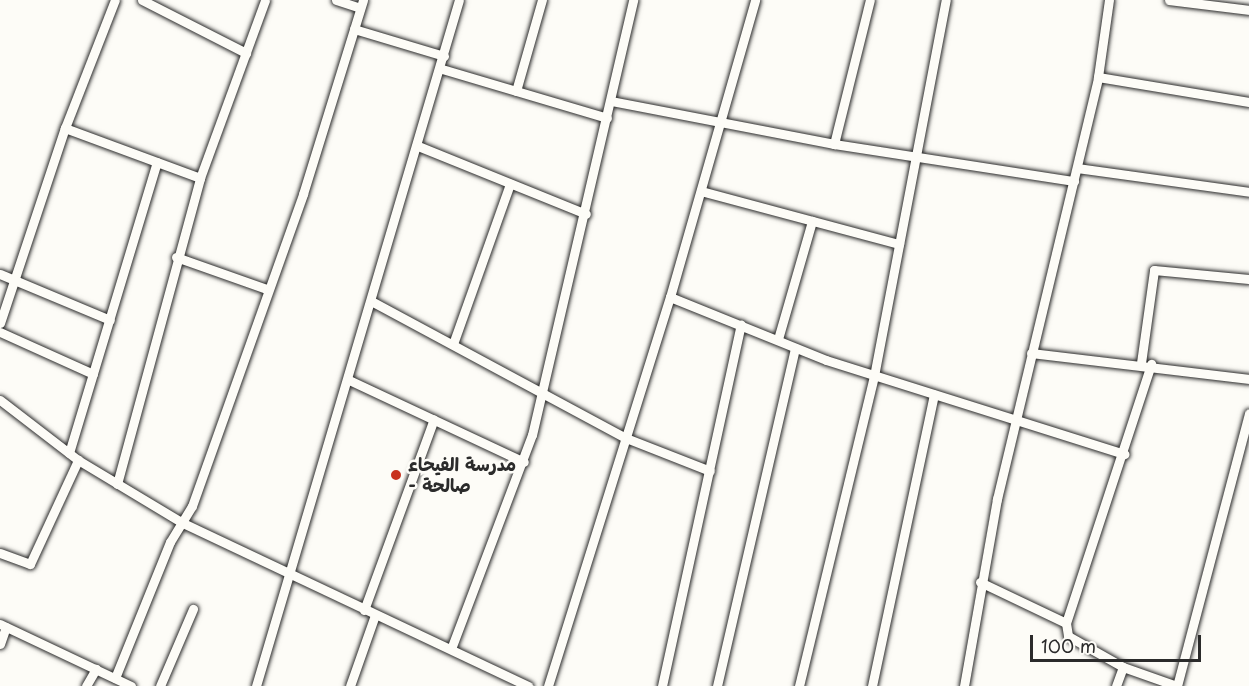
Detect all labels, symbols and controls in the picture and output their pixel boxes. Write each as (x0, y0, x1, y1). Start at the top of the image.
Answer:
place label: مدرسة الفيحاء - صالحة (408, 454, 516, 496)
marker: مدرسة الفيحاء - صالحة (389, 468, 403, 482)
scale bar (1033, 623, 1204, 661)
text: 100 m (1041, 632, 1096, 659)

